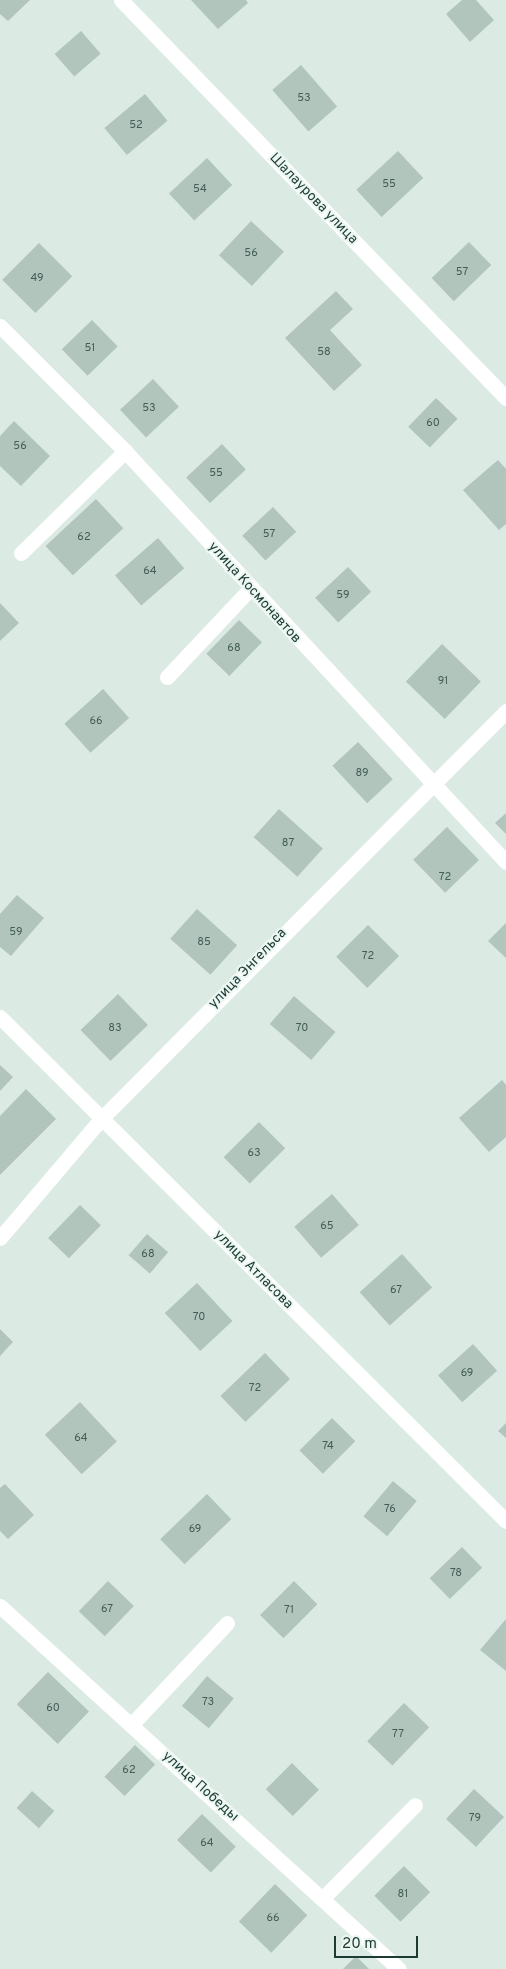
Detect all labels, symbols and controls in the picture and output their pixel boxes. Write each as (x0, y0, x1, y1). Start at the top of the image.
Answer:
house number: 53 (297, 91, 311, 105)
house number: 52 (129, 118, 143, 132)
street label: Шалаурова улица (265, 150, 361, 248)
house number: 55 (382, 177, 396, 191)
house number: 54 (193, 182, 207, 196)
house number: 56 (244, 246, 258, 260)
house number: 57 (456, 265, 468, 279)
house number: 49 (30, 271, 44, 285)
house number: 51 (85, 341, 95, 355)
house number: 58 (317, 345, 331, 359)
house number: 53 (142, 401, 156, 415)
house number: 60 (426, 416, 440, 430)
house number: 56 (13, 439, 27, 453)
house number: 55 (209, 466, 223, 480)
house number: 57 (263, 527, 275, 541)
house number: 62 (77, 530, 91, 544)
street label: улица Космонавтов (204, 539, 304, 647)
house number: 64 (143, 564, 157, 578)
house number: 59 (336, 588, 350, 602)
house number: 68 (227, 641, 241, 655)
house number: 91 (438, 674, 448, 688)
house number: 66 (89, 714, 103, 728)
house number: 89 (355, 766, 369, 780)
house number: 87 (282, 836, 294, 850)
house number: 72 (439, 870, 451, 884)
house number: 59 (9, 925, 23, 939)
street label: улица Энгельса (205, 925, 291, 1013)
house number: 85 (197, 935, 211, 949)
house number: 72 (362, 949, 374, 963)
house number: 83 (108, 1021, 122, 1035)
house number: 70 (296, 1021, 308, 1035)
house number: 63 (247, 1146, 261, 1160)
house number: 65 (320, 1219, 334, 1233)
street label: улица Атласова (210, 1227, 296, 1313)
house number: 68 (141, 1247, 155, 1261)
house number: 67 (390, 1283, 402, 1297)
house number: 70 (193, 1310, 205, 1324)
house number: 69 (461, 1366, 473, 1380)
house number: 72 (249, 1381, 261, 1395)
house number: 64 (74, 1431, 88, 1445)
house number: 74 (322, 1439, 334, 1453)
house number: 76 (384, 1502, 396, 1516)
house number: 69 (189, 1522, 201, 1536)
house number: 78 (450, 1566, 462, 1580)
house number: 67 (101, 1602, 113, 1616)
house number: 71 (284, 1603, 294, 1617)
house number: 73 (202, 1695, 214, 1709)
house number: 60 (46, 1701, 60, 1715)
house number: 77 (392, 1727, 404, 1741)
street label: улица Победы (158, 1748, 242, 1826)
house number: 62 (122, 1763, 136, 1777)
house number: 79 (469, 1811, 481, 1825)
house number: 64 (200, 1836, 214, 1850)
house number: 81 (398, 1887, 408, 1901)
house number: 66 (266, 1911, 280, 1925)
scale bar (336, 1926, 420, 1958)
text: 20 m (342, 1935, 377, 1954)

